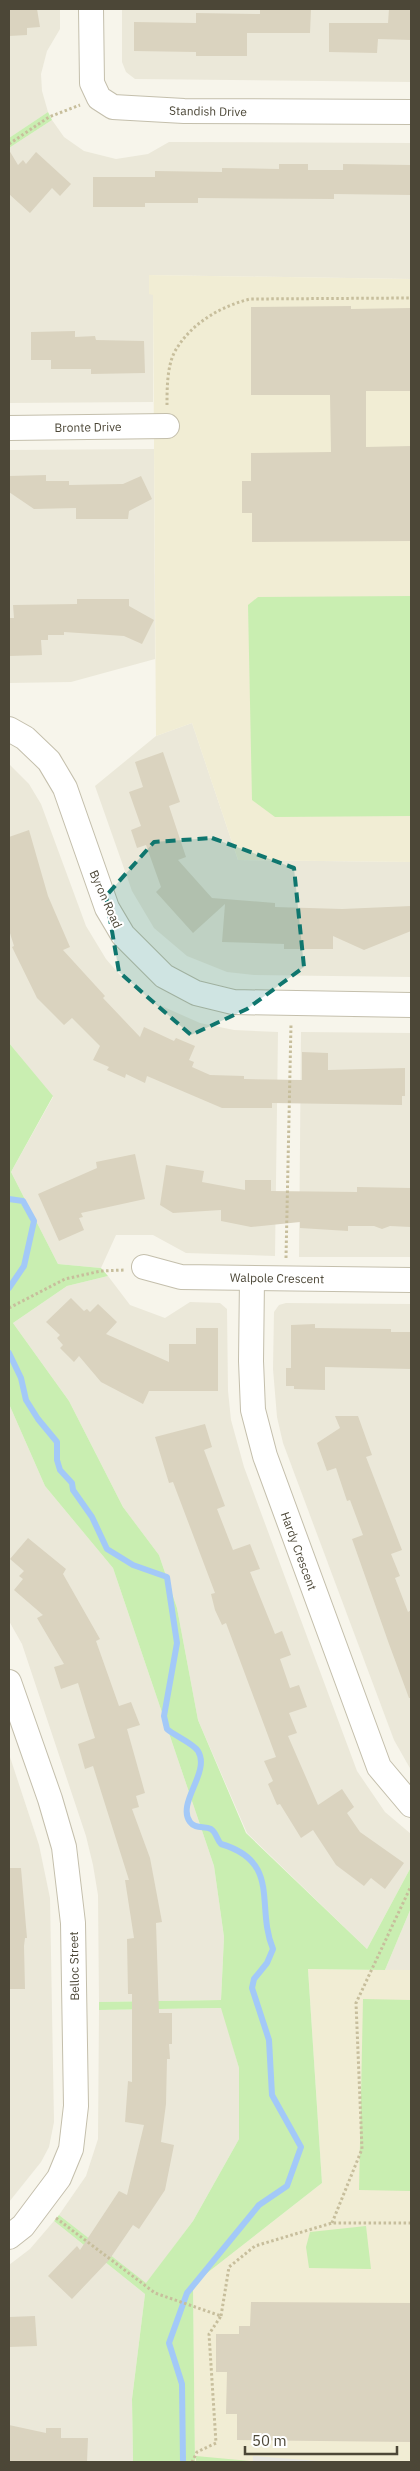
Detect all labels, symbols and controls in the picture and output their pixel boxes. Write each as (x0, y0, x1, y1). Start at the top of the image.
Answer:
street label: Standish Drive (169, 103, 247, 119)
street label: Bronte Drive (54, 419, 122, 435)
street label: Byron Road (87, 868, 125, 930)
street label: Walpole Crescent (230, 1270, 324, 1286)
street label: Hardy Crescent (278, 1510, 320, 1592)
street label: Belloc Street (66, 1931, 82, 2001)
scale bar (245, 2424, 398, 2456)
text: 50 m (252, 2431, 287, 2450)

